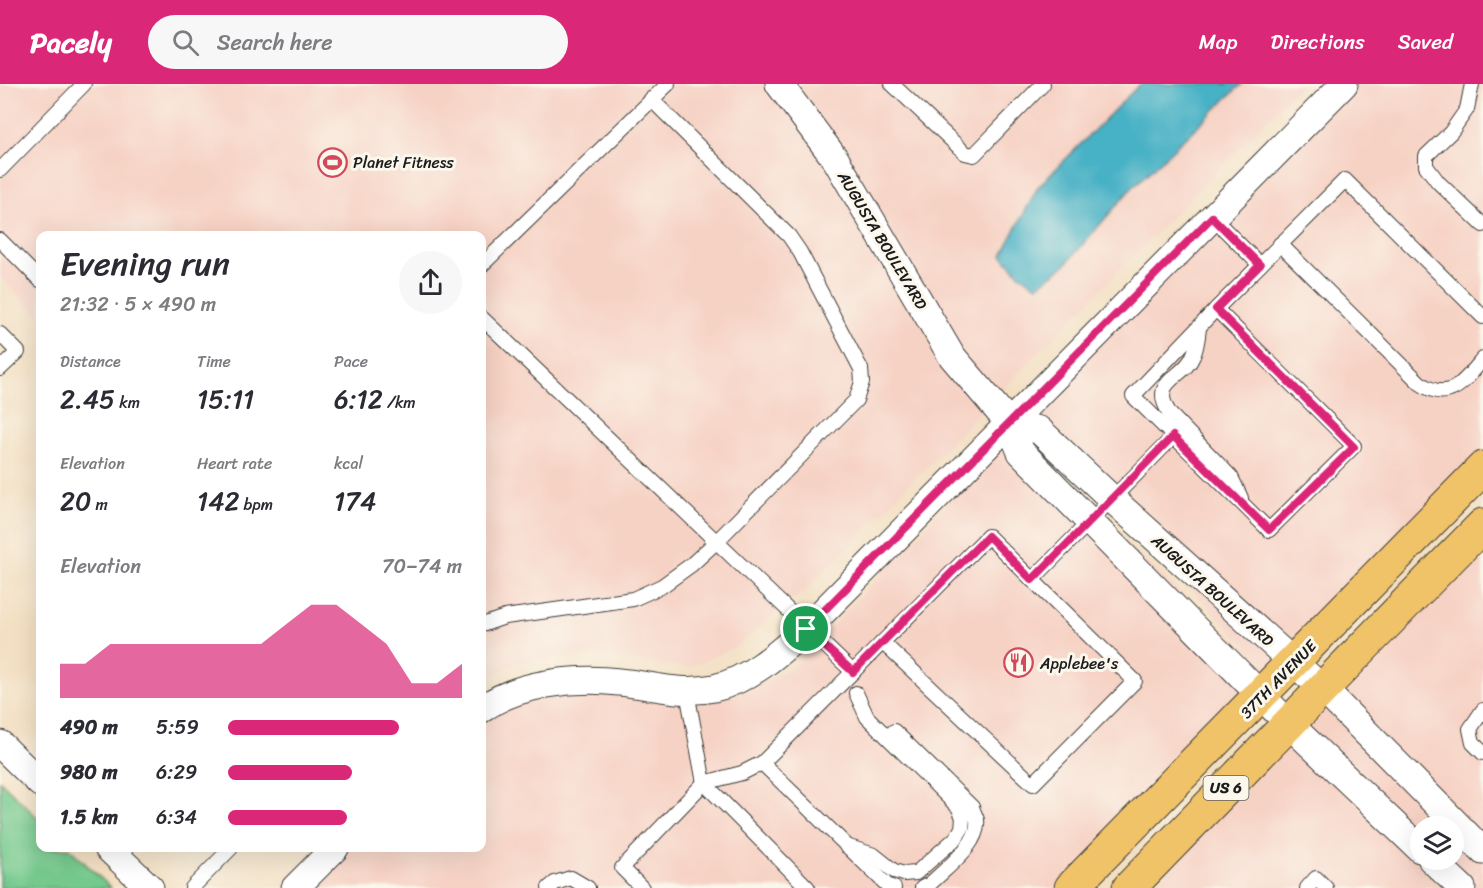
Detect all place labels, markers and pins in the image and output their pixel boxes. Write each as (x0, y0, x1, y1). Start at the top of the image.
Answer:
sports icon: Planet Fitness (316, 146, 348, 178)
place label: Planet Fitness (353, 148, 454, 177)
pin (780, 603, 831, 654)
restaurant icon: Applebee's (1003, 647, 1035, 679)
place label: Applebee's (1039, 649, 1119, 678)

